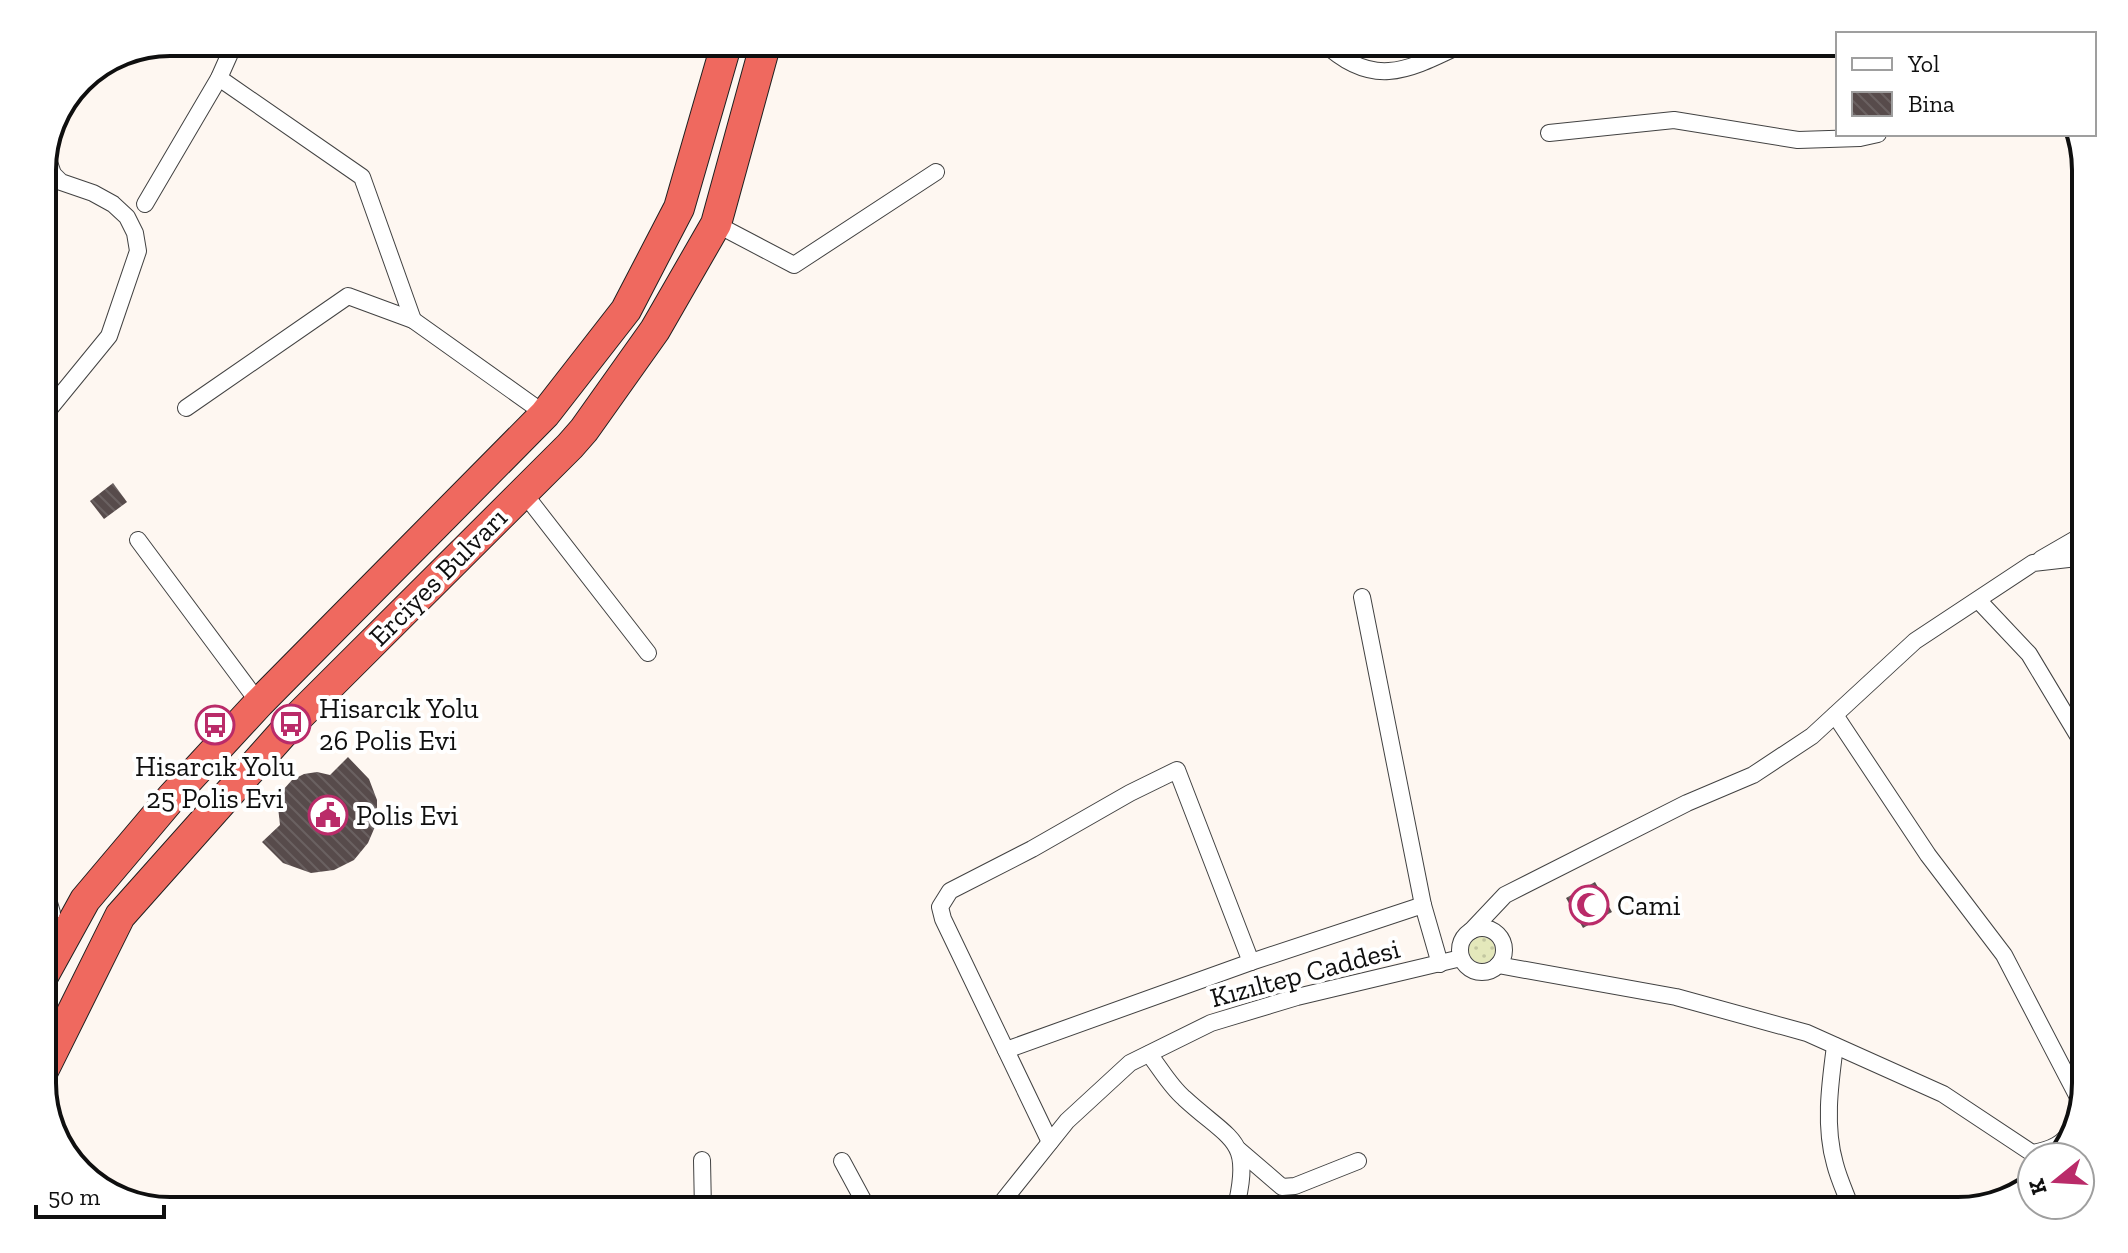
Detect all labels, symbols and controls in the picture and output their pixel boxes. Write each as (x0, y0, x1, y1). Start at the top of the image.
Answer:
legend (1836, 32, 2096, 136)
text: Yol (1907, 49, 1940, 78)
text: Bina (1908, 89, 1955, 118)
street label: Erciyes Bulvarı (362, 501, 514, 653)
place label: Hisarcık Yolu 26 Polis Evi (319, 692, 479, 757)
bus stop icon: Hisarcık Yolu 26 Polis Evi (270, 703, 312, 745)
bus stop icon: Hisarcık Yolu 25 Polis Evi (194, 704, 236, 746)
place label: Hisarcık Yolu 25 Polis Evi (135, 750, 295, 815)
public building icon: Polis Evi (307, 794, 349, 836)
place label: Polis Evi (356, 799, 458, 832)
mosque icon: Cami (1568, 884, 1610, 926)
place label: Cami (1617, 889, 1681, 922)
street label: Kızıltep Caddesi (1207, 932, 1404, 1014)
north arrow (2016, 1141, 2096, 1221)
scale bar (36, 1169, 164, 1219)
text: K (2022, 1176, 2053, 1198)
text: 50 m (48, 1182, 101, 1211)

